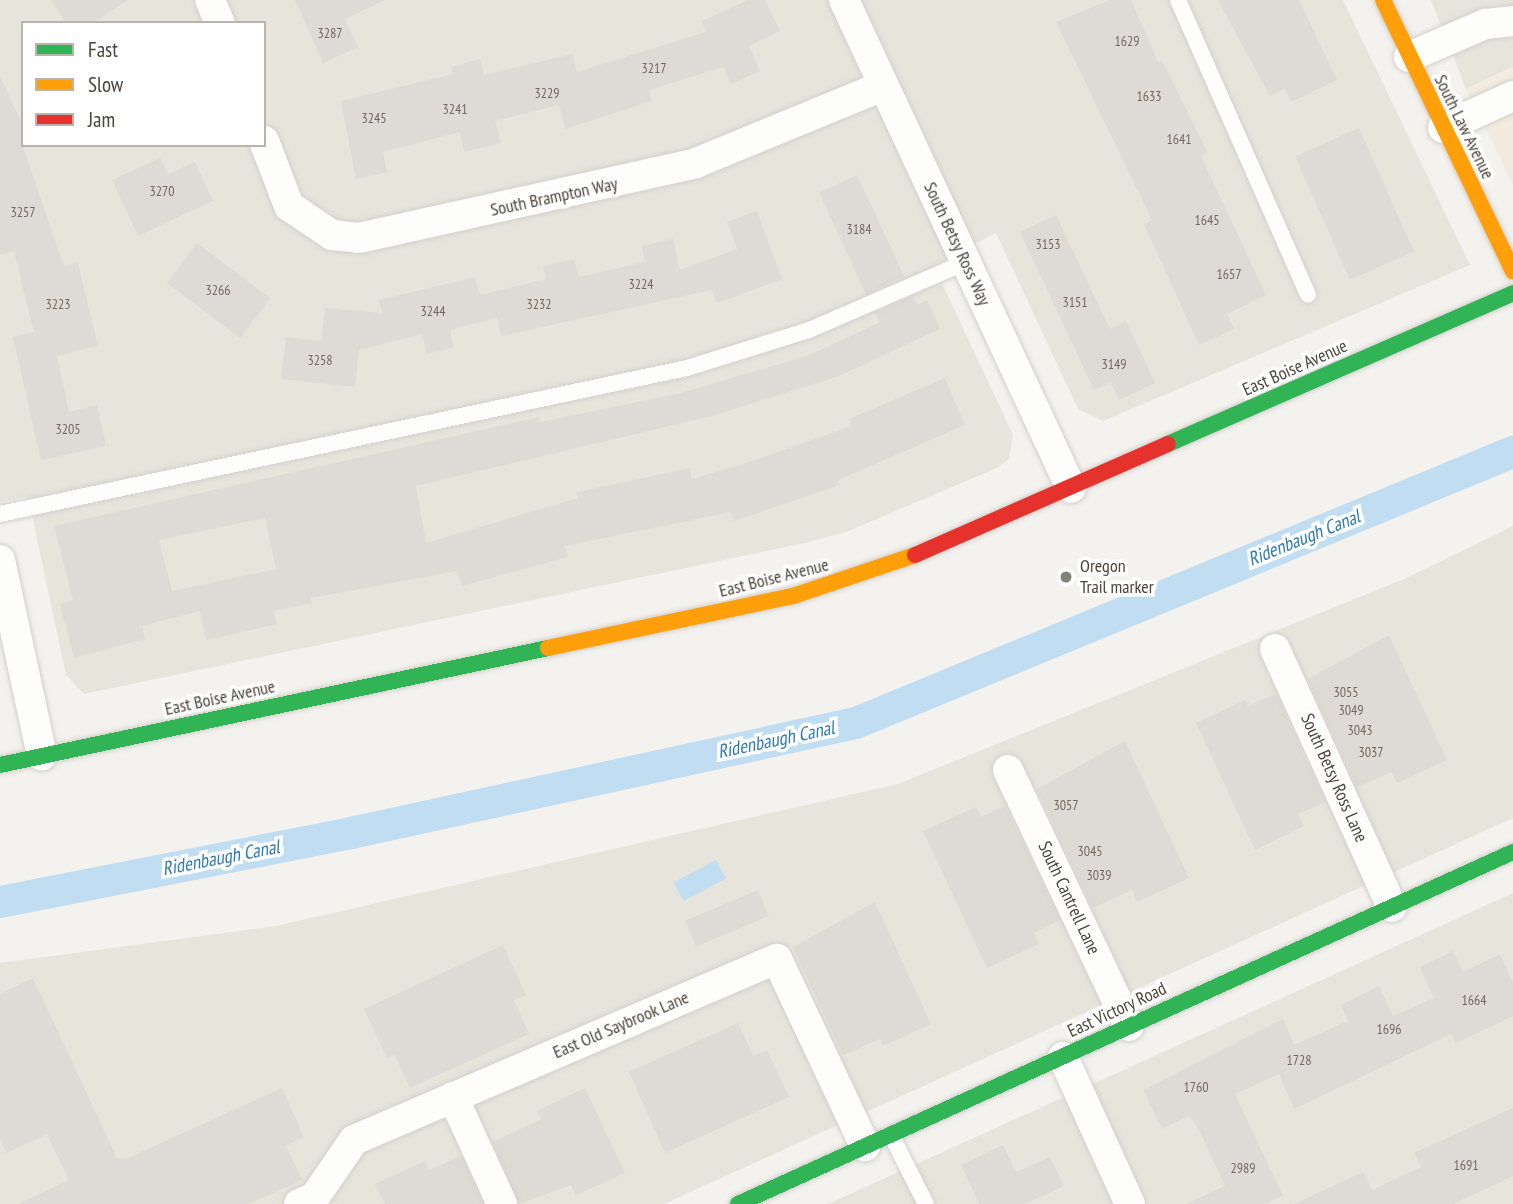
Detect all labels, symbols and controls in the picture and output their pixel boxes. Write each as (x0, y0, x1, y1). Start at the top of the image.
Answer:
legend (21, 21, 266, 147)
house number: 3287 (317, 25, 343, 41)
house number: 1629 (1114, 33, 1140, 49)
text: Fast (88, 36, 118, 63)
house number: 3217 (641, 60, 667, 76)
text: Slow (88, 71, 123, 98)
street label: South Law Avenue (1429, 71, 1499, 183)
house number: 3229 (534, 85, 560, 101)
house number: 1633 (1136, 88, 1162, 104)
house number: 3241 (442, 101, 468, 117)
text: Jam (88, 106, 115, 133)
house number: 3245 (361, 110, 387, 126)
house number: 1641 (1166, 131, 1192, 147)
street label: South Brampton Way (488, 173, 620, 221)
street label: South Betsy Ross Way (919, 178, 995, 310)
house number: 3270 (149, 183, 175, 199)
house number: 3257 (10, 204, 36, 220)
house number: 1645 (1194, 212, 1220, 228)
house number: 3184 (846, 221, 872, 237)
house number: 3153 (1035, 236, 1061, 252)
house number: 1657 (1216, 266, 1242, 282)
house number: 3224 (628, 276, 654, 292)
house number: 3266 (205, 282, 231, 298)
house number: 3151 (1062, 294, 1088, 310)
house number: 3223 (45, 296, 71, 312)
house number: 3232 (526, 296, 552, 312)
house number: 3244 (420, 303, 446, 319)
street label: East Boise Avenue (1239, 335, 1351, 401)
house number: 3258 (307, 352, 333, 368)
house number: 3149 (1101, 356, 1127, 372)
house number: 3205 (55, 421, 81, 437)
water label: Ridenbaugh Canal (1245, 505, 1363, 571)
street label: East Boise Avenue (717, 554, 831, 602)
place label: Oregon Trail marker (1080, 556, 1154, 598)
marker: Oregon Trail marker (1058, 569, 1074, 585)
street label: East Boise Avenue (163, 676, 277, 720)
house number: 3055 (1333, 684, 1359, 700)
house number: 3049 (1338, 702, 1364, 718)
street label: South Betsy Ross Lane (1296, 710, 1372, 846)
water label: Ridenbaugh Canal (716, 717, 836, 763)
house number: 3043 (1347, 722, 1373, 738)
house number: 3037 (1358, 744, 1384, 760)
house number: 3057 (1053, 797, 1079, 813)
water label: Ridenbaugh Canal (161, 835, 281, 881)
street label: South Cantrell Lane (1033, 838, 1105, 958)
house number: 3045 (1077, 843, 1103, 859)
house number: 3039 (1086, 867, 1112, 883)
street label: East Victory Road (1064, 978, 1170, 1042)
street label: East Old Saybrook Lane (550, 987, 692, 1063)
house number: 1664 (1461, 992, 1487, 1008)
house number: 1696 (1376, 1021, 1402, 1037)
house number: 1728 (1286, 1052, 1312, 1068)
house number: 1760 (1183, 1079, 1209, 1095)
house number: 1691 (1453, 1157, 1479, 1173)
house number: 2989 (1230, 1160, 1256, 1176)

